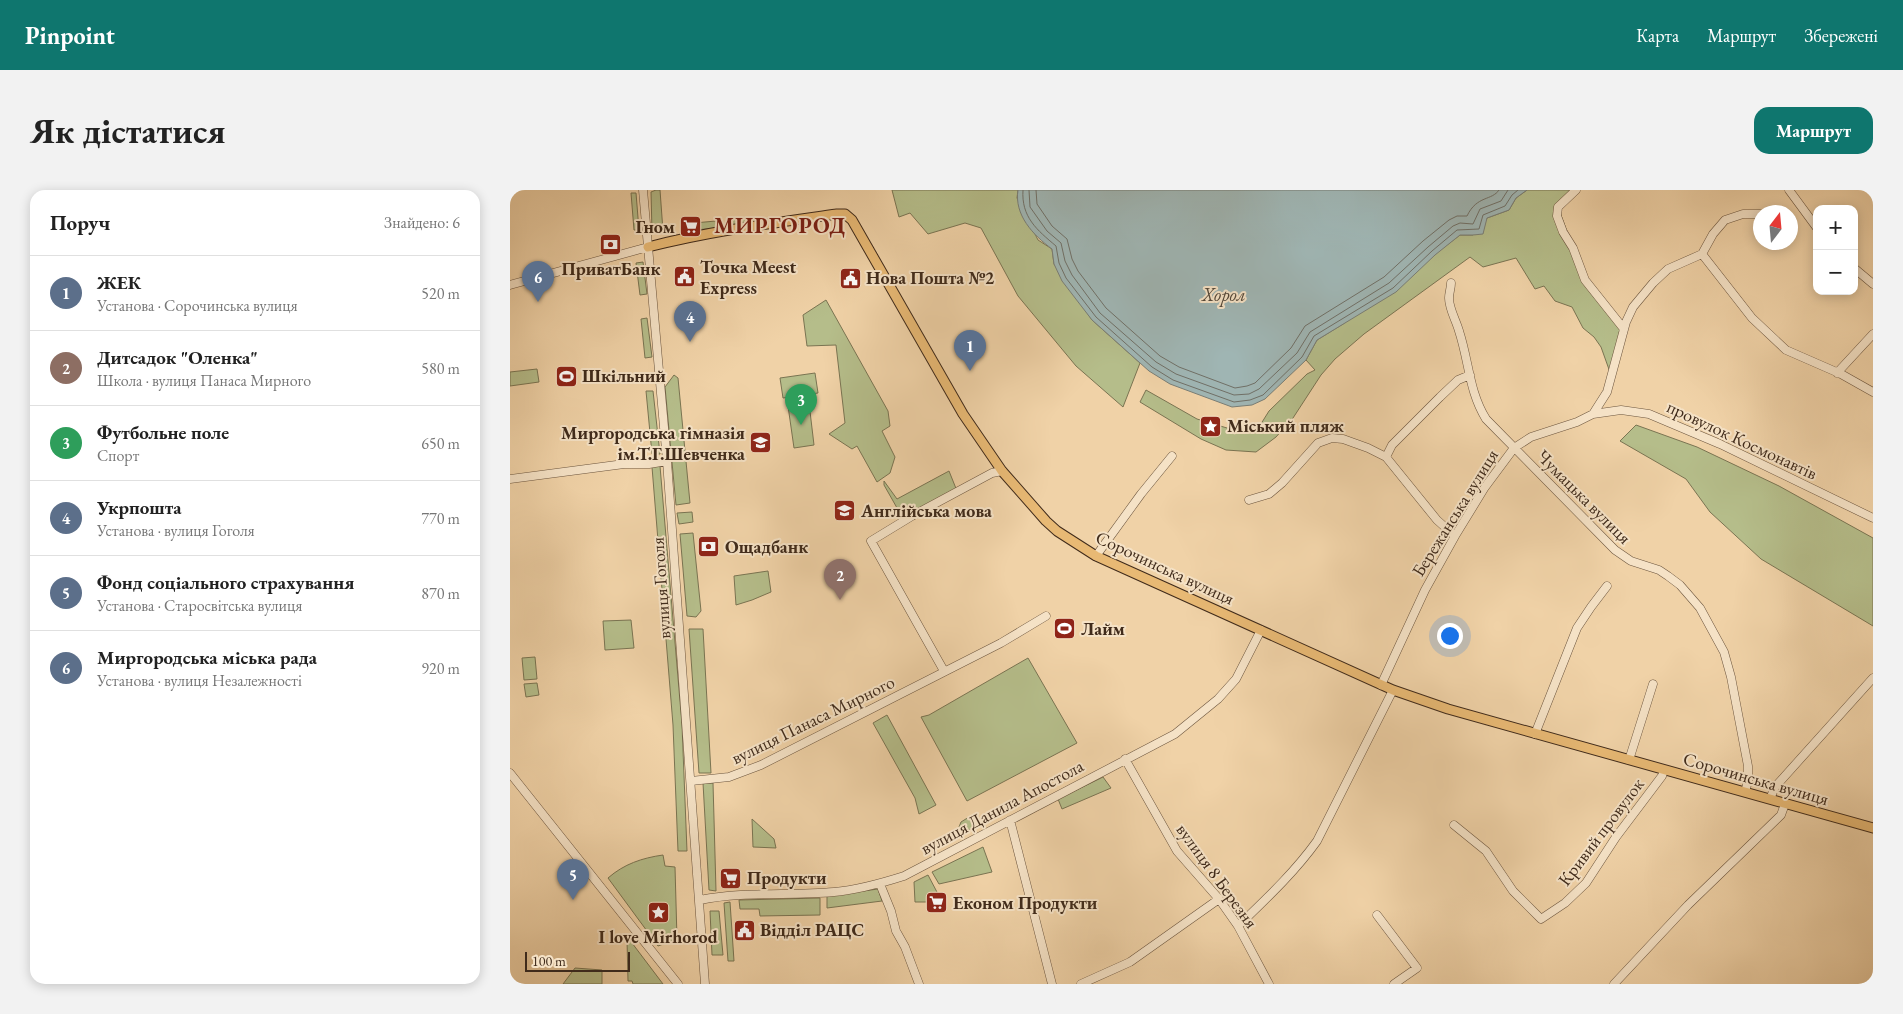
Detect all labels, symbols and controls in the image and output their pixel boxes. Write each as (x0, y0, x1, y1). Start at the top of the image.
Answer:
text: Pinpoint (25, 20, 115, 51)
text: Карта (1636, 24, 1679, 47)
text: Маршрут (1707, 24, 1776, 47)
text: Збережені (1804, 24, 1878, 47)
button: Маршрут (1754, 107, 1873, 154)
text: Як дістатися (30, 108, 225, 153)
north arrow (1753, 205, 1798, 250)
map controls (1813, 205, 1858, 295)
button: + (1813, 205, 1858, 250)
text: Поруч (50, 209, 110, 236)
district label: МИРГОРОД (714, 211, 846, 240)
text: Знайдено: 6 (384, 212, 460, 233)
place label: Гном (635, 215, 675, 238)
supermarket icon: Гном (679, 215, 703, 239)
bank icon: ПриватБанк (599, 232, 623, 256)
button: − (1813, 250, 1858, 295)
place label: Точка Meest Express (700, 255, 796, 299)
place label: ПриватБанк (562, 257, 660, 280)
pin: 6 (522, 261, 554, 302)
public building icon: Точка Meest Express (672, 265, 696, 289)
public building icon: Нова Пошта №2 (838, 266, 862, 290)
place label: Нова Пошта №2 (866, 266, 995, 289)
text: ЖЕК (97, 270, 141, 295)
water label: Хорол (1200, 282, 1246, 307)
text: 1 (62, 283, 70, 304)
text: 520 m (421, 283, 460, 304)
text: Установа · Сорочинська вулиця (97, 295, 298, 316)
pin: 4 (674, 301, 706, 342)
pin: 1 (954, 330, 986, 371)
text: Дитсадок "Оленка" (97, 345, 258, 370)
text: 2 (62, 358, 70, 379)
text: 580 m (421, 358, 460, 379)
sports icon: Шкільний (554, 364, 578, 388)
place label: Шкільний (582, 364, 666, 387)
text: Школа · вулиця Панаса Мирного (97, 370, 311, 391)
pin: 3 (785, 384, 817, 425)
street label: провулок Космонавтів (1663, 395, 1821, 485)
place icon: Міський пляж (1199, 414, 1223, 438)
place label: Міський пляж (1227, 414, 1344, 437)
text: Футбольне поле (97, 420, 229, 445)
place label: Миргородська гімназія ім.Т.Г.Шевченка (561, 421, 745, 465)
school or university icon: Миргородська гімназія ім.Т.Г.Шевченка (749, 431, 773, 455)
text: 3 (62, 433, 70, 454)
text: 650 m (421, 433, 460, 454)
text: Спорт (97, 445, 139, 466)
street label: Бережанська вулиця (1406, 445, 1503, 581)
street label: Чумацька вулиця (1532, 445, 1636, 549)
text: Укрпошта (97, 495, 182, 520)
school or university icon: Англійська мова (833, 499, 857, 523)
place label: Англійська мова (860, 499, 992, 522)
text: 4 (62, 508, 70, 529)
text: 770 m (421, 508, 460, 529)
text: Установа · вулиця Гоголя (97, 520, 255, 541)
street label: Сорочинська вулиця (1092, 525, 1238, 610)
bank icon: Ощадбанк (697, 535, 721, 559)
place label: Ощадбанк (725, 535, 808, 558)
street label: вулиця Гоголя (645, 536, 676, 640)
pin: 2 (824, 559, 856, 600)
text: Фонд соціального страхування (97, 570, 354, 595)
text: 5 (62, 583, 70, 604)
text: 870 m (421, 583, 460, 604)
text: Установа · Старосвітська вулиця (97, 595, 302, 616)
sports icon: Лайм (1053, 617, 1077, 641)
place label: Лайм (1081, 617, 1125, 640)
your location (1437, 623, 1463, 649)
text: Миргородська міська рада (97, 645, 317, 670)
text: 6 (62, 658, 70, 679)
text: 920 m (421, 658, 460, 679)
text: Установа · вулиця Незалежності (97, 670, 302, 691)
street label: вулиця Панаса Мирного (727, 670, 898, 769)
street label: Сорочинська вулиця (1681, 747, 1832, 810)
street label: вулиця Данила Апостола (916, 753, 1088, 859)
street label: Кривий провулок (1553, 773, 1649, 890)
street label: вулиця 8 Березня (1172, 819, 1263, 933)
pin: 5 (557, 859, 589, 900)
supermarket icon: Продукти (719, 866, 743, 890)
place label: Продукти (747, 866, 827, 889)
supermarket icon: Економ Продукти (925, 891, 949, 915)
place label: Економ Продукти (953, 891, 1098, 914)
place icon: I love Mirhorod (646, 900, 670, 924)
public building icon: Відділ РАЦС (732, 918, 756, 942)
place label: Відділ РАЦС (760, 918, 864, 941)
place label: I love Mirhorod (598, 925, 718, 948)
scale bar (525, 949, 630, 972)
text: 100 m (532, 952, 566, 970)

